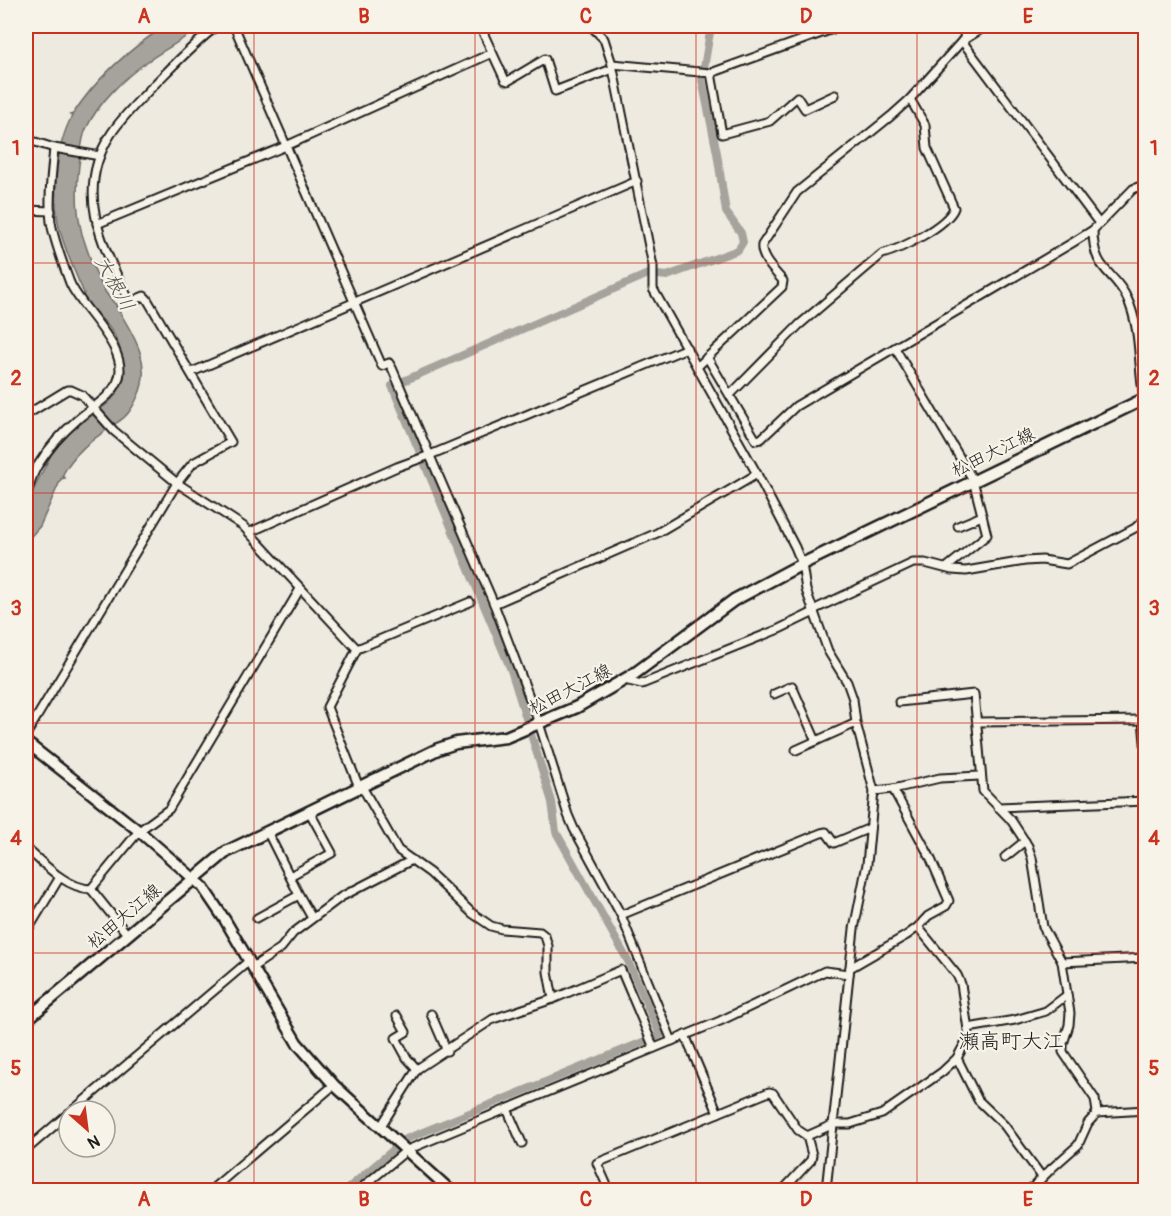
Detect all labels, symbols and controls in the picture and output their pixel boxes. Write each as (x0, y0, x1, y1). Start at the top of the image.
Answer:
text: A (138, 4, 151, 29)
text: B (358, 4, 370, 29)
text: C (580, 4, 592, 29)
text: D (800, 4, 813, 29)
text: E (1023, 4, 1034, 29)
text: 1 (12, 136, 20, 161)
text: 1 (1150, 136, 1158, 161)
water label: 大根川 (89, 251, 140, 316)
text: 2 (10, 366, 22, 391)
text: 2 (1148, 366, 1160, 391)
street label: 松田大江線 (948, 422, 1039, 483)
text: 3 (10, 596, 22, 621)
text: 3 (1148, 596, 1160, 621)
street label: 松田大江線 (525, 659, 616, 720)
text: 4 (10, 826, 22, 851)
text: 4 (1148, 826, 1160, 851)
street label: 松田大江線 (82, 879, 166, 954)
district label: 瀬高町大江 (959, 1028, 1064, 1055)
text: 5 (11, 1056, 22, 1081)
text: 5 (1149, 1056, 1160, 1081)
north arrow (57, 1099, 117, 1159)
text: N (84, 1130, 103, 1153)
text: A (138, 1187, 151, 1212)
text: B (358, 1187, 370, 1212)
text: C (580, 1187, 592, 1212)
text: D (800, 1187, 813, 1212)
text: E (1023, 1187, 1034, 1212)

